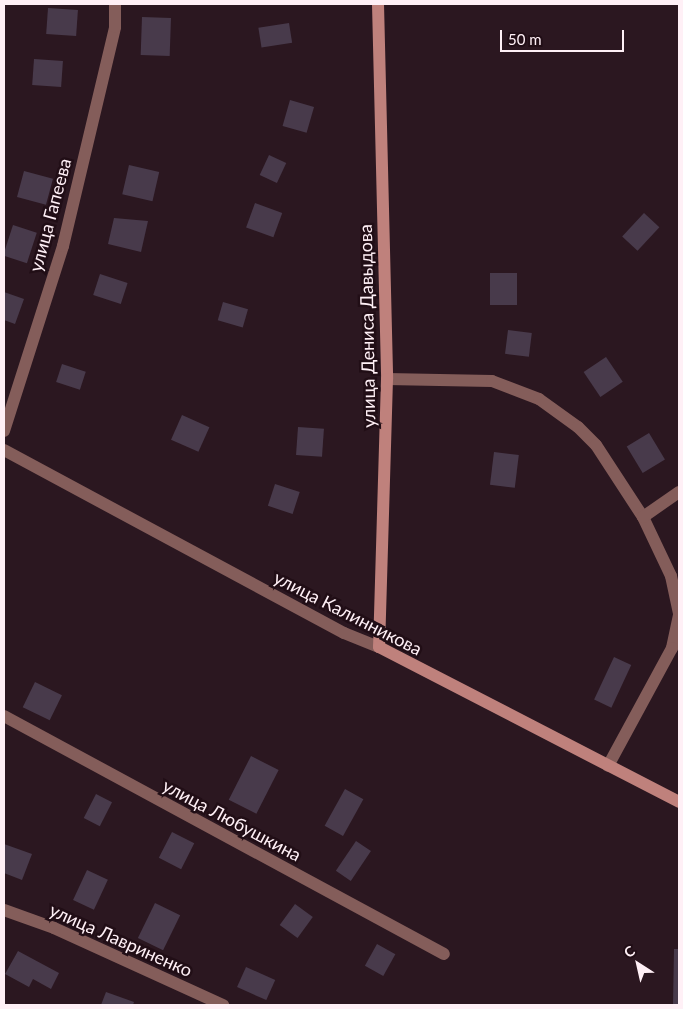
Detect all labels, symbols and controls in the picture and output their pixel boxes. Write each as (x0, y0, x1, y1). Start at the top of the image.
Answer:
scale bar (503, 20, 627, 52)
text: 50 m (508, 30, 542, 48)
street label: улица Гапеева (24, 156, 76, 274)
street label: улица Дениса Давыдова (354, 224, 380, 428)
street label: улица Калинникова (270, 566, 426, 660)
street label: улица Любушкина (159, 774, 305, 866)
street label: улица Лавриненко (46, 899, 196, 981)
north arrow (613, 939, 663, 989)
text: С (620, 942, 638, 961)

